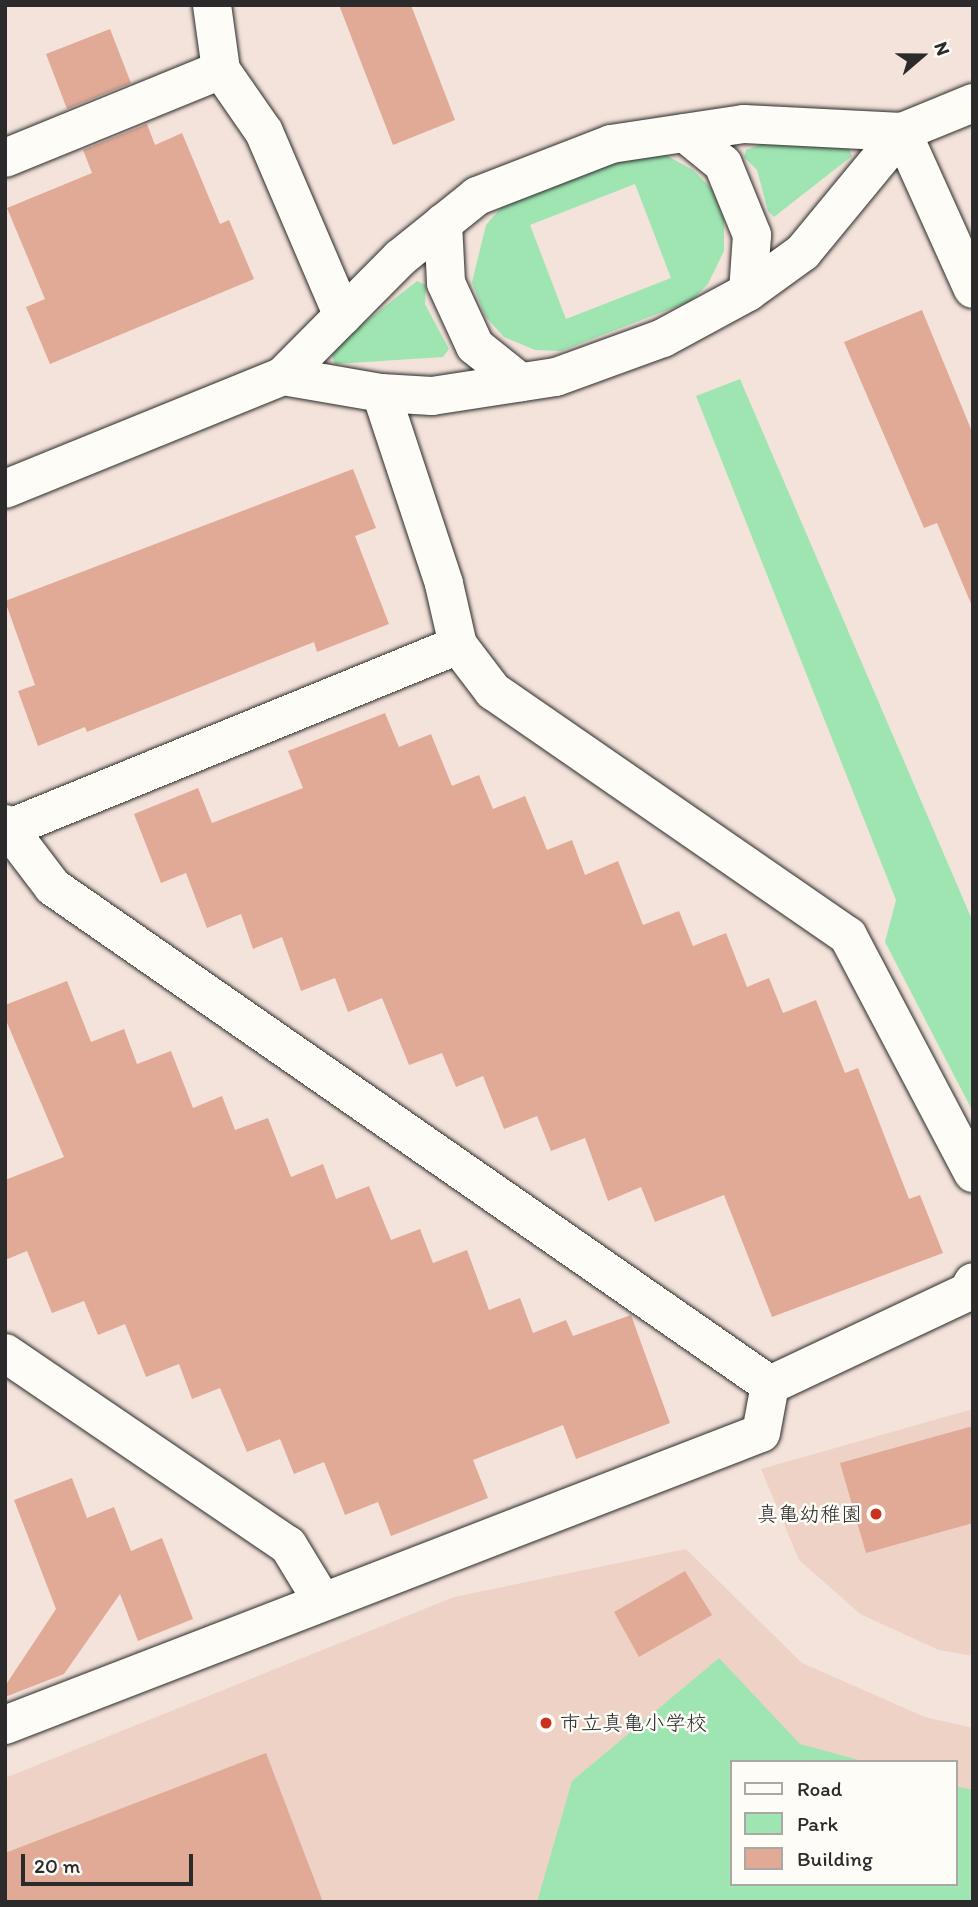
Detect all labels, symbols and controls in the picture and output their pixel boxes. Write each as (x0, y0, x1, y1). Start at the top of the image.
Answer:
north arrow (887, 21, 957, 91)
text: N (929, 39, 955, 59)
place label: 真亀幼稚園 (757, 1501, 862, 1527)
marker: 真亀幼稚園 (868, 1506, 884, 1522)
place label: 市立真亀小学校 (560, 1710, 707, 1736)
marker: 市立真亀小学校 (538, 1715, 554, 1731)
legend (730, 1760, 957, 1886)
text: Road (797, 1776, 842, 1801)
text: Park (797, 1811, 838, 1836)
scale bar (24, 1840, 196, 1884)
text: Building (797, 1846, 873, 1871)
text: 20 m (34, 1853, 80, 1878)

